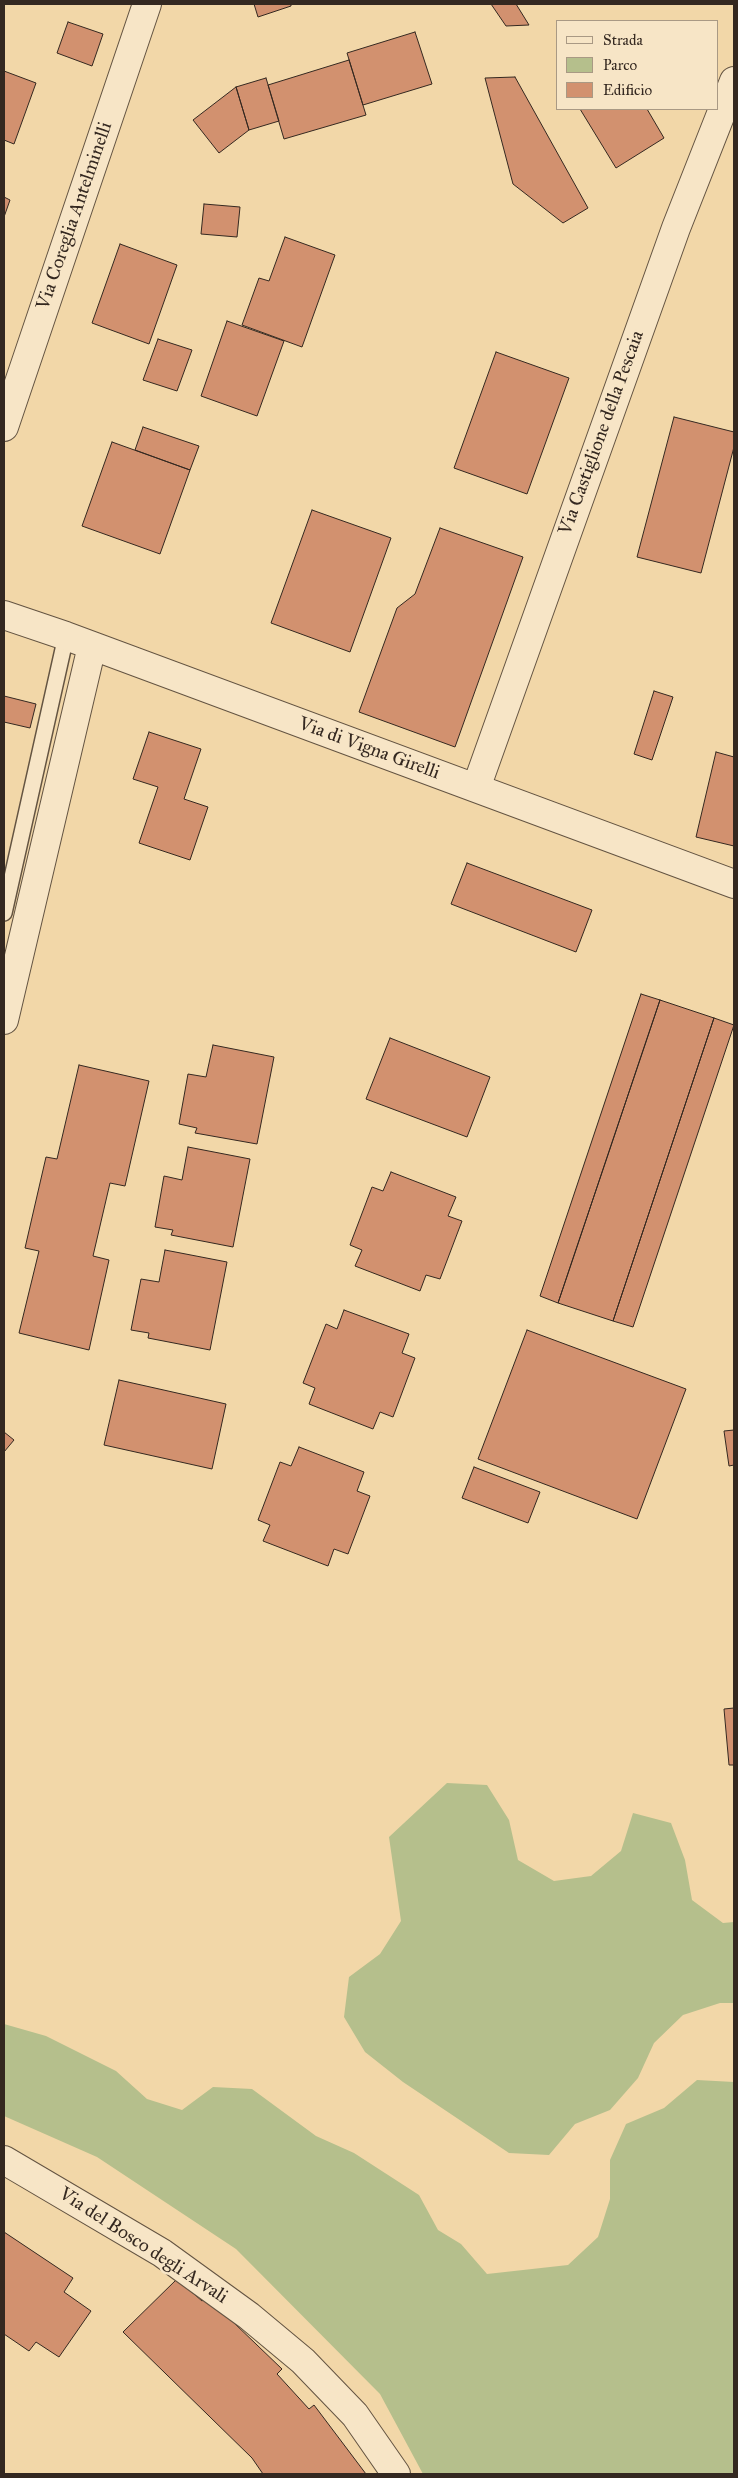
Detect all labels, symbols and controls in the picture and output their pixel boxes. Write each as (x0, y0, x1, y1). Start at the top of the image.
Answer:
legend (556, 20, 718, 110)
text: Strada (603, 31, 643, 49)
text: Parco (603, 56, 637, 74)
text: Edificio (603, 81, 652, 99)
street label: Via Coreglia Antelminelli (32, 119, 118, 313)
street label: Via Castiglione della Pescaia (554, 328, 650, 538)
street label: Via di Vigna Girelli (295, 713, 443, 785)
street label: Via del Bosco degli Arvali (54, 2183, 232, 2309)

